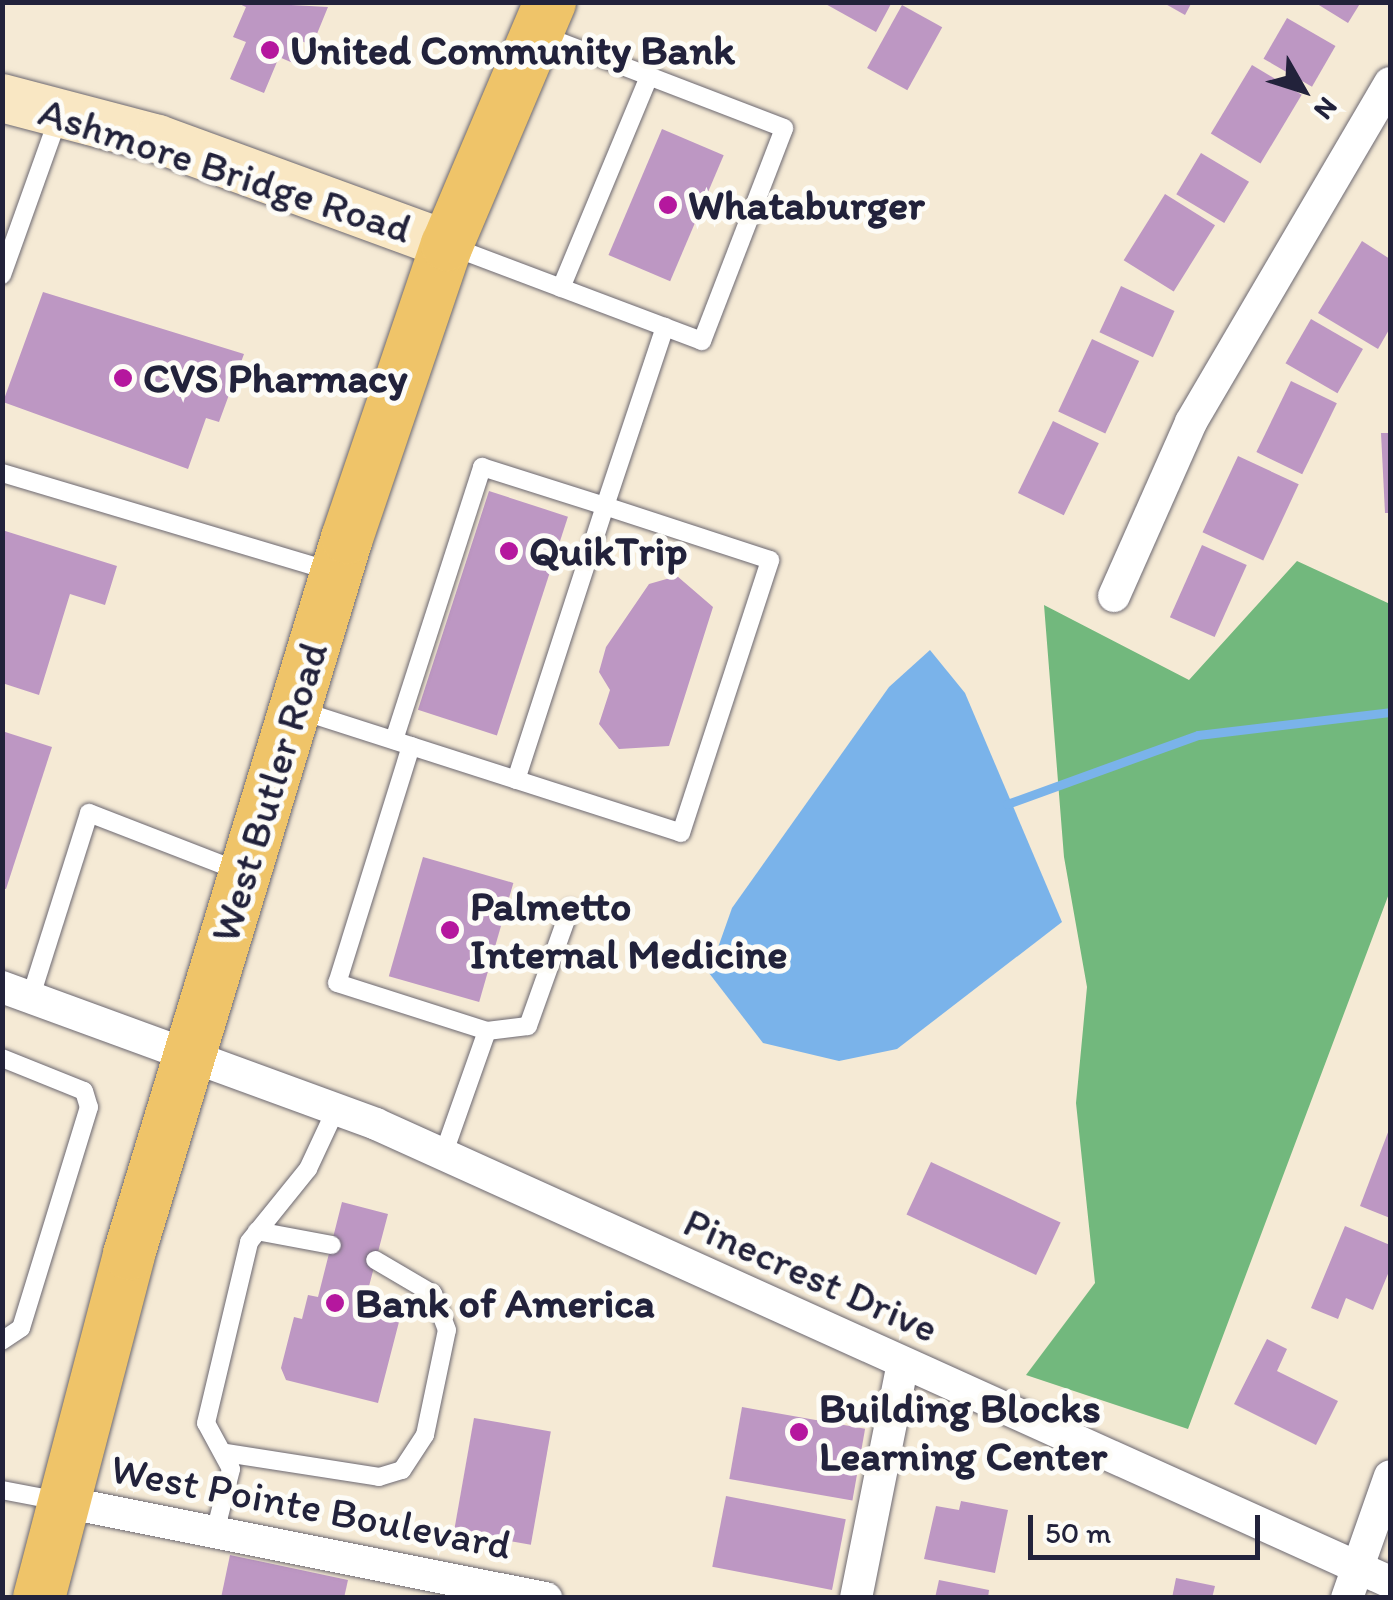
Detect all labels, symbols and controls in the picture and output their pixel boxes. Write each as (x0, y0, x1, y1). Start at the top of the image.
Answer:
place label: United Community Bank (290, 25, 734, 75)
marker: United Community Bank (259, 39, 281, 61)
north arrow (1253, 40, 1353, 140)
street label: Ashmore Bridge Road (33, 86, 417, 254)
text: N (1307, 91, 1345, 127)
place label: Whataburger (688, 180, 925, 230)
marker: Whataburger (657, 194, 679, 216)
place label: CVS Pharmacy (143, 353, 408, 403)
marker: CVS Pharmacy (112, 367, 134, 389)
place label: QuikTrip (529, 526, 687, 576)
marker: QuikTrip (498, 540, 520, 562)
street label: West Butler Road (199, 635, 339, 949)
place label: Palmetto Internal Medicine (470, 881, 788, 979)
marker: Palmetto Internal Medicine (439, 919, 461, 941)
street label: Pinecrest Drive (676, 1196, 946, 1354)
place label: Bank of America (355, 1278, 656, 1328)
marker: Bank of America (324, 1292, 346, 1314)
place label: Building Blocks Learning Center (819, 1383, 1109, 1482)
marker: Building Blocks Learning Center (788, 1421, 810, 1443)
street label: West Pointe Boulevard (106, 1443, 516, 1571)
scale bar (1033, 1495, 1266, 1557)
text: 50 m (1045, 1514, 1111, 1551)

